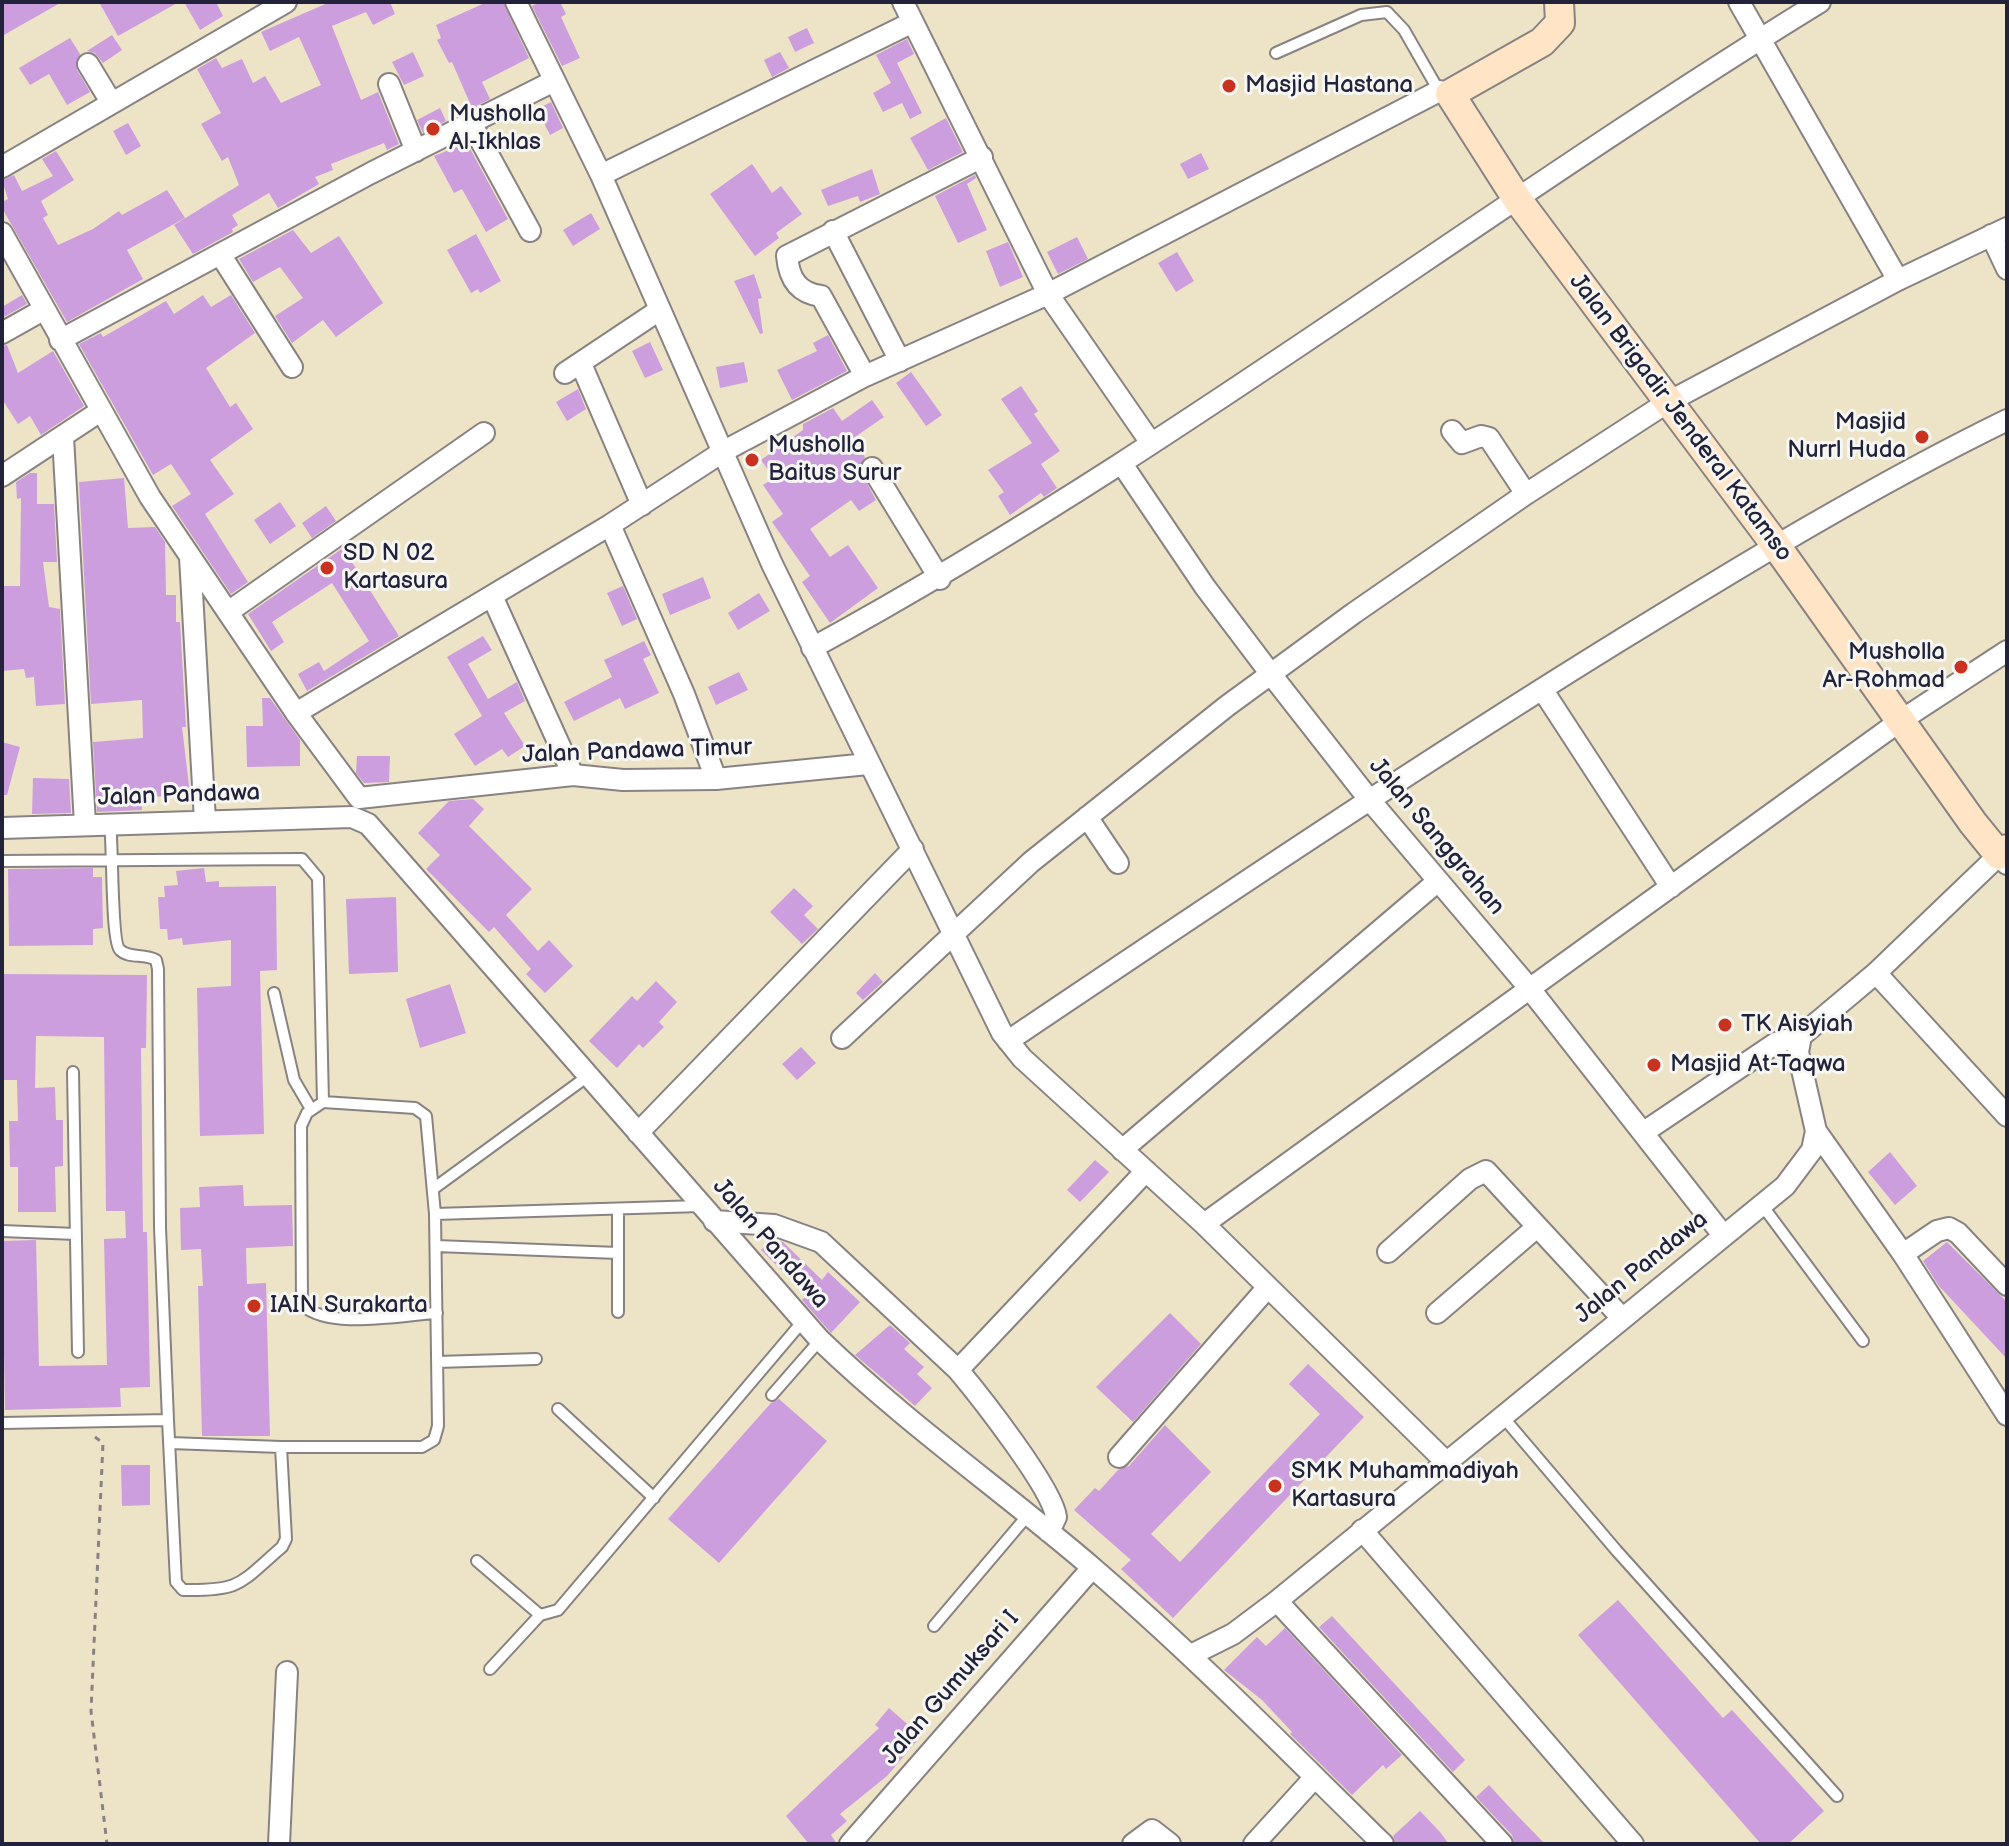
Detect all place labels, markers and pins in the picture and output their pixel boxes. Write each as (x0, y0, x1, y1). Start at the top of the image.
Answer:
place label: Masjid Hastana (1245, 72, 1413, 100)
marker: Masjid Hastana (1220, 77, 1238, 95)
place label: Musholla Al-Ikhlas (449, 101, 546, 157)
marker: Musholla Al-Ikhlas (424, 120, 442, 138)
place label: Masjid Nurrl Huda (1787, 409, 1906, 465)
marker: Masjid Nurrl Huda (1913, 428, 1931, 446)
place label: Musholla Baitus Surur (768, 432, 901, 488)
marker: Musholla Baitus Surur (743, 451, 761, 469)
place label: SD N 02 Kartasura (343, 540, 448, 596)
marker: SD N 02 Kartasura (318, 559, 336, 577)
place label: Musholla Ar-Rohmad (1822, 639, 1945, 695)
marker: Musholla Ar-Rohmad (1952, 658, 1970, 676)
place label: TK Aisyiah (1741, 1011, 1853, 1039)
marker: TK Aisyiah (1716, 1016, 1734, 1034)
place label: Masjid At-Taqwa (1670, 1051, 1846, 1079)
marker: Masjid At-Taqwa (1645, 1056, 1663, 1074)
place label: IAIN Surakarta (270, 1292, 428, 1320)
marker: IAIN Surakarta (245, 1297, 263, 1315)
place label: SMK Muhammadiyah Kartasura (1291, 1458, 1519, 1514)
marker: SMK Muhammadiyah Kartasura (1266, 1477, 1284, 1495)

